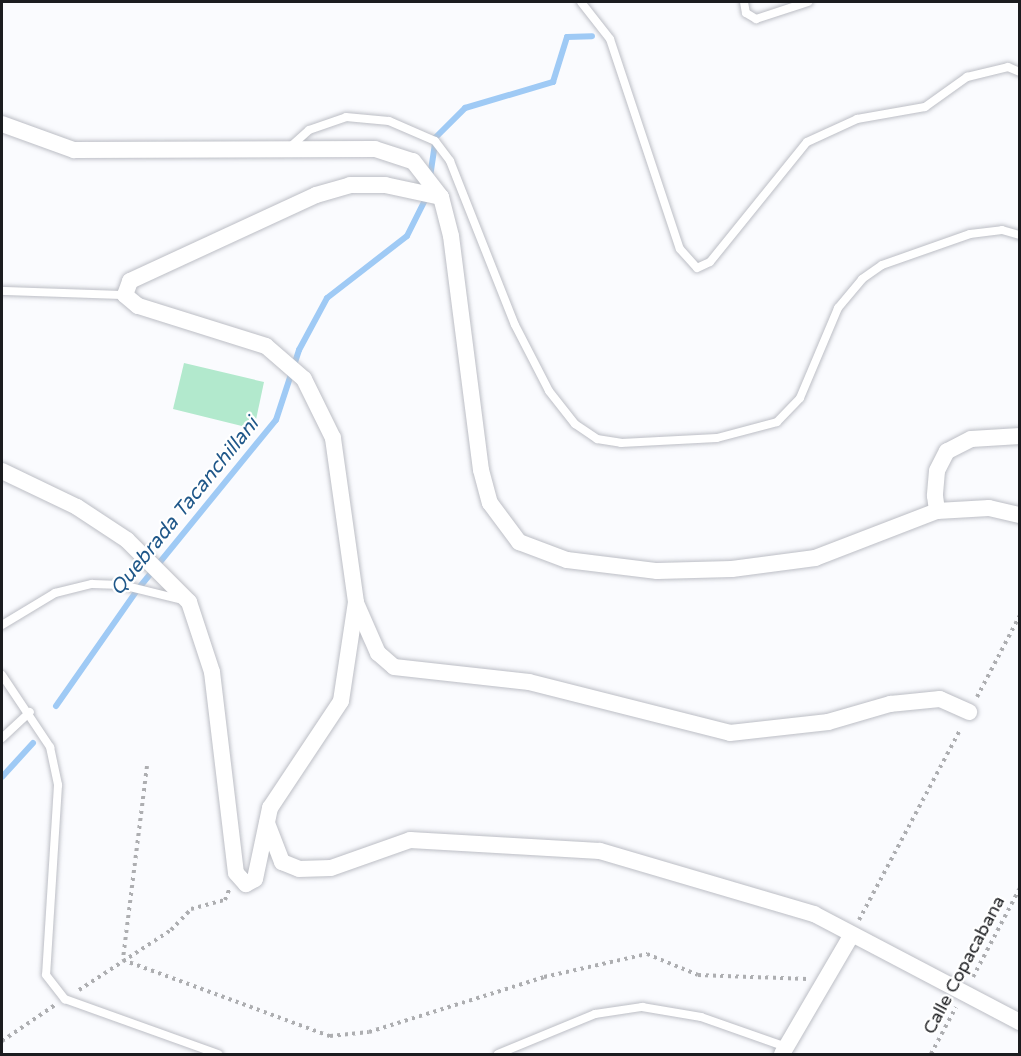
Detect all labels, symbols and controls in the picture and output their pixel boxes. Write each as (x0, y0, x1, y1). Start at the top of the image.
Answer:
water label: Quebrada Tacanchillani (106, 413, 264, 601)
street label: Calle Copacabana (918, 892, 1010, 1038)

